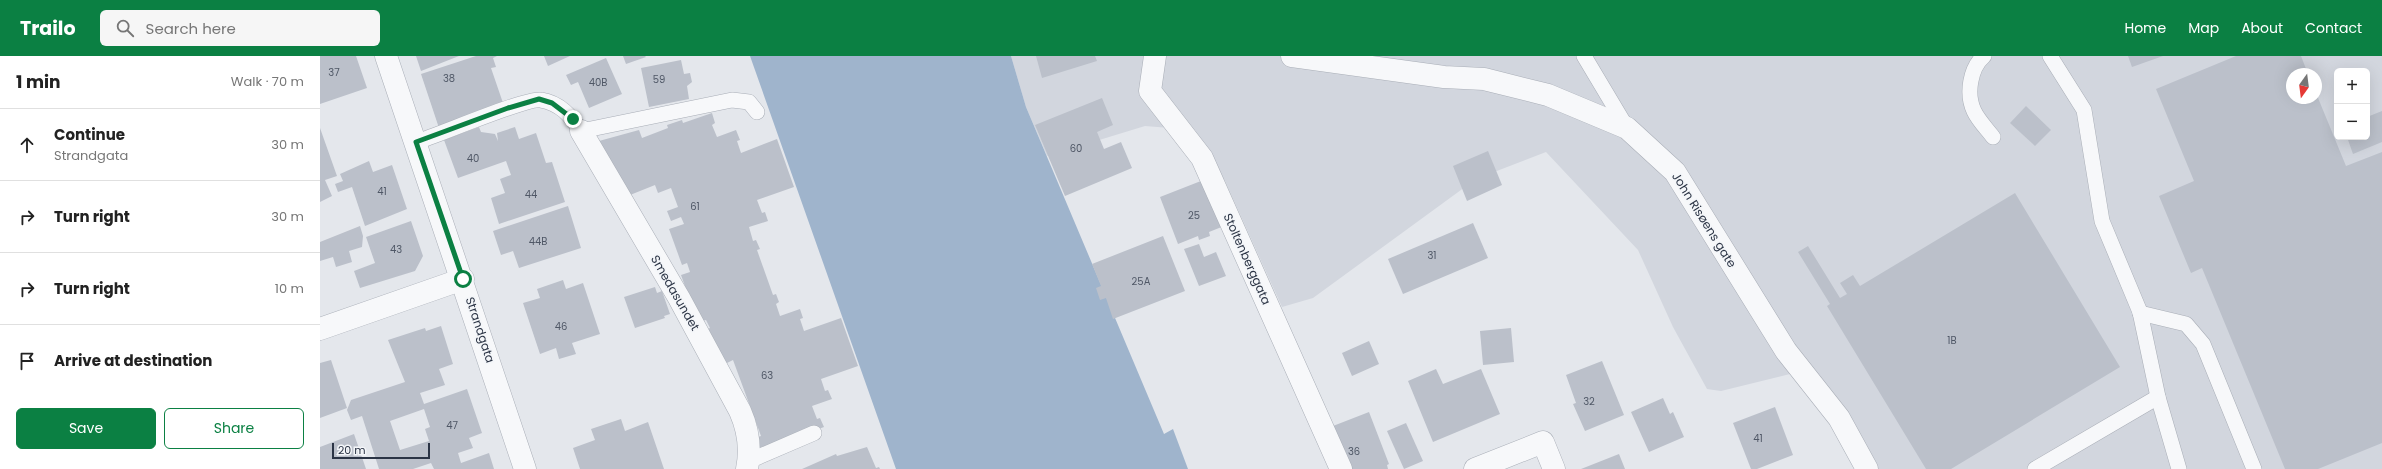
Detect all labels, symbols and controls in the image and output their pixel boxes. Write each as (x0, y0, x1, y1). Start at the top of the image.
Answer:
search box (100, 10, 380, 46)
text: Trailo (20, 15, 76, 42)
icon: search (114, 17, 136, 39)
text: Search here (146, 18, 236, 39)
text: Home (2124, 18, 2166, 38)
text: Map (2188, 18, 2219, 38)
text: About (2241, 18, 2283, 38)
text: Contact (2305, 18, 2362, 38)
house number: 37 (328, 65, 340, 80)
north arrow (2286, 68, 2322, 104)
map controls (2334, 68, 2370, 140)
button: + (2334, 68, 2370, 104)
text: 1 min (16, 70, 60, 94)
house number: 38 (443, 71, 455, 86)
text: Walk · 70 m (231, 72, 304, 91)
house number: 59 (653, 72, 665, 87)
house number: 40B (589, 75, 607, 90)
button: − (2334, 104, 2370, 140)
route end (564, 110, 582, 128)
text: Continue (54, 124, 125, 145)
icon: ahead (16, 134, 38, 156)
text: 30 m (271, 135, 304, 154)
house number: 60 (1070, 141, 1082, 156)
text: Strandgata (54, 146, 128, 165)
house number: 40 (467, 151, 479, 166)
street label: John Risøens gate (1668, 169, 1741, 271)
house number: 41 (377, 184, 387, 199)
house number: 44 (525, 187, 537, 202)
house number: 61 (690, 199, 700, 214)
icon: right (16, 206, 38, 228)
text: Turn right (54, 206, 130, 227)
text: 30 m (271, 207, 304, 226)
house number: 25 (1188, 208, 1200, 223)
street label: Stoltenberggata (1220, 210, 1275, 307)
house number: 44B (529, 234, 547, 249)
house number: 43 (390, 242, 402, 257)
house number: 31 (1427, 248, 1437, 263)
street label: Smedasundet (647, 252, 704, 334)
route start (454, 270, 472, 288)
house number: 25A (1132, 274, 1151, 289)
icon: right (16, 278, 38, 300)
text: Turn right (54, 278, 130, 299)
text: 10 m (275, 279, 304, 298)
street label: Strandgata (462, 295, 499, 365)
house number: 46 (555, 319, 567, 334)
house number: 1B (1947, 333, 1957, 348)
icon: arrive (16, 350, 38, 372)
text: Arrive at destination (54, 350, 212, 371)
house number: 63 (761, 368, 773, 383)
house number: 32 (1583, 394, 1595, 409)
button: Save (16, 408, 156, 449)
button: Share (164, 408, 304, 449)
house number: 47 (446, 418, 458, 433)
house number: 41 (1753, 431, 1763, 446)
scale bar (332, 441, 430, 460)
text: 20 m (338, 442, 366, 458)
house number: 36 (1348, 444, 1360, 459)

